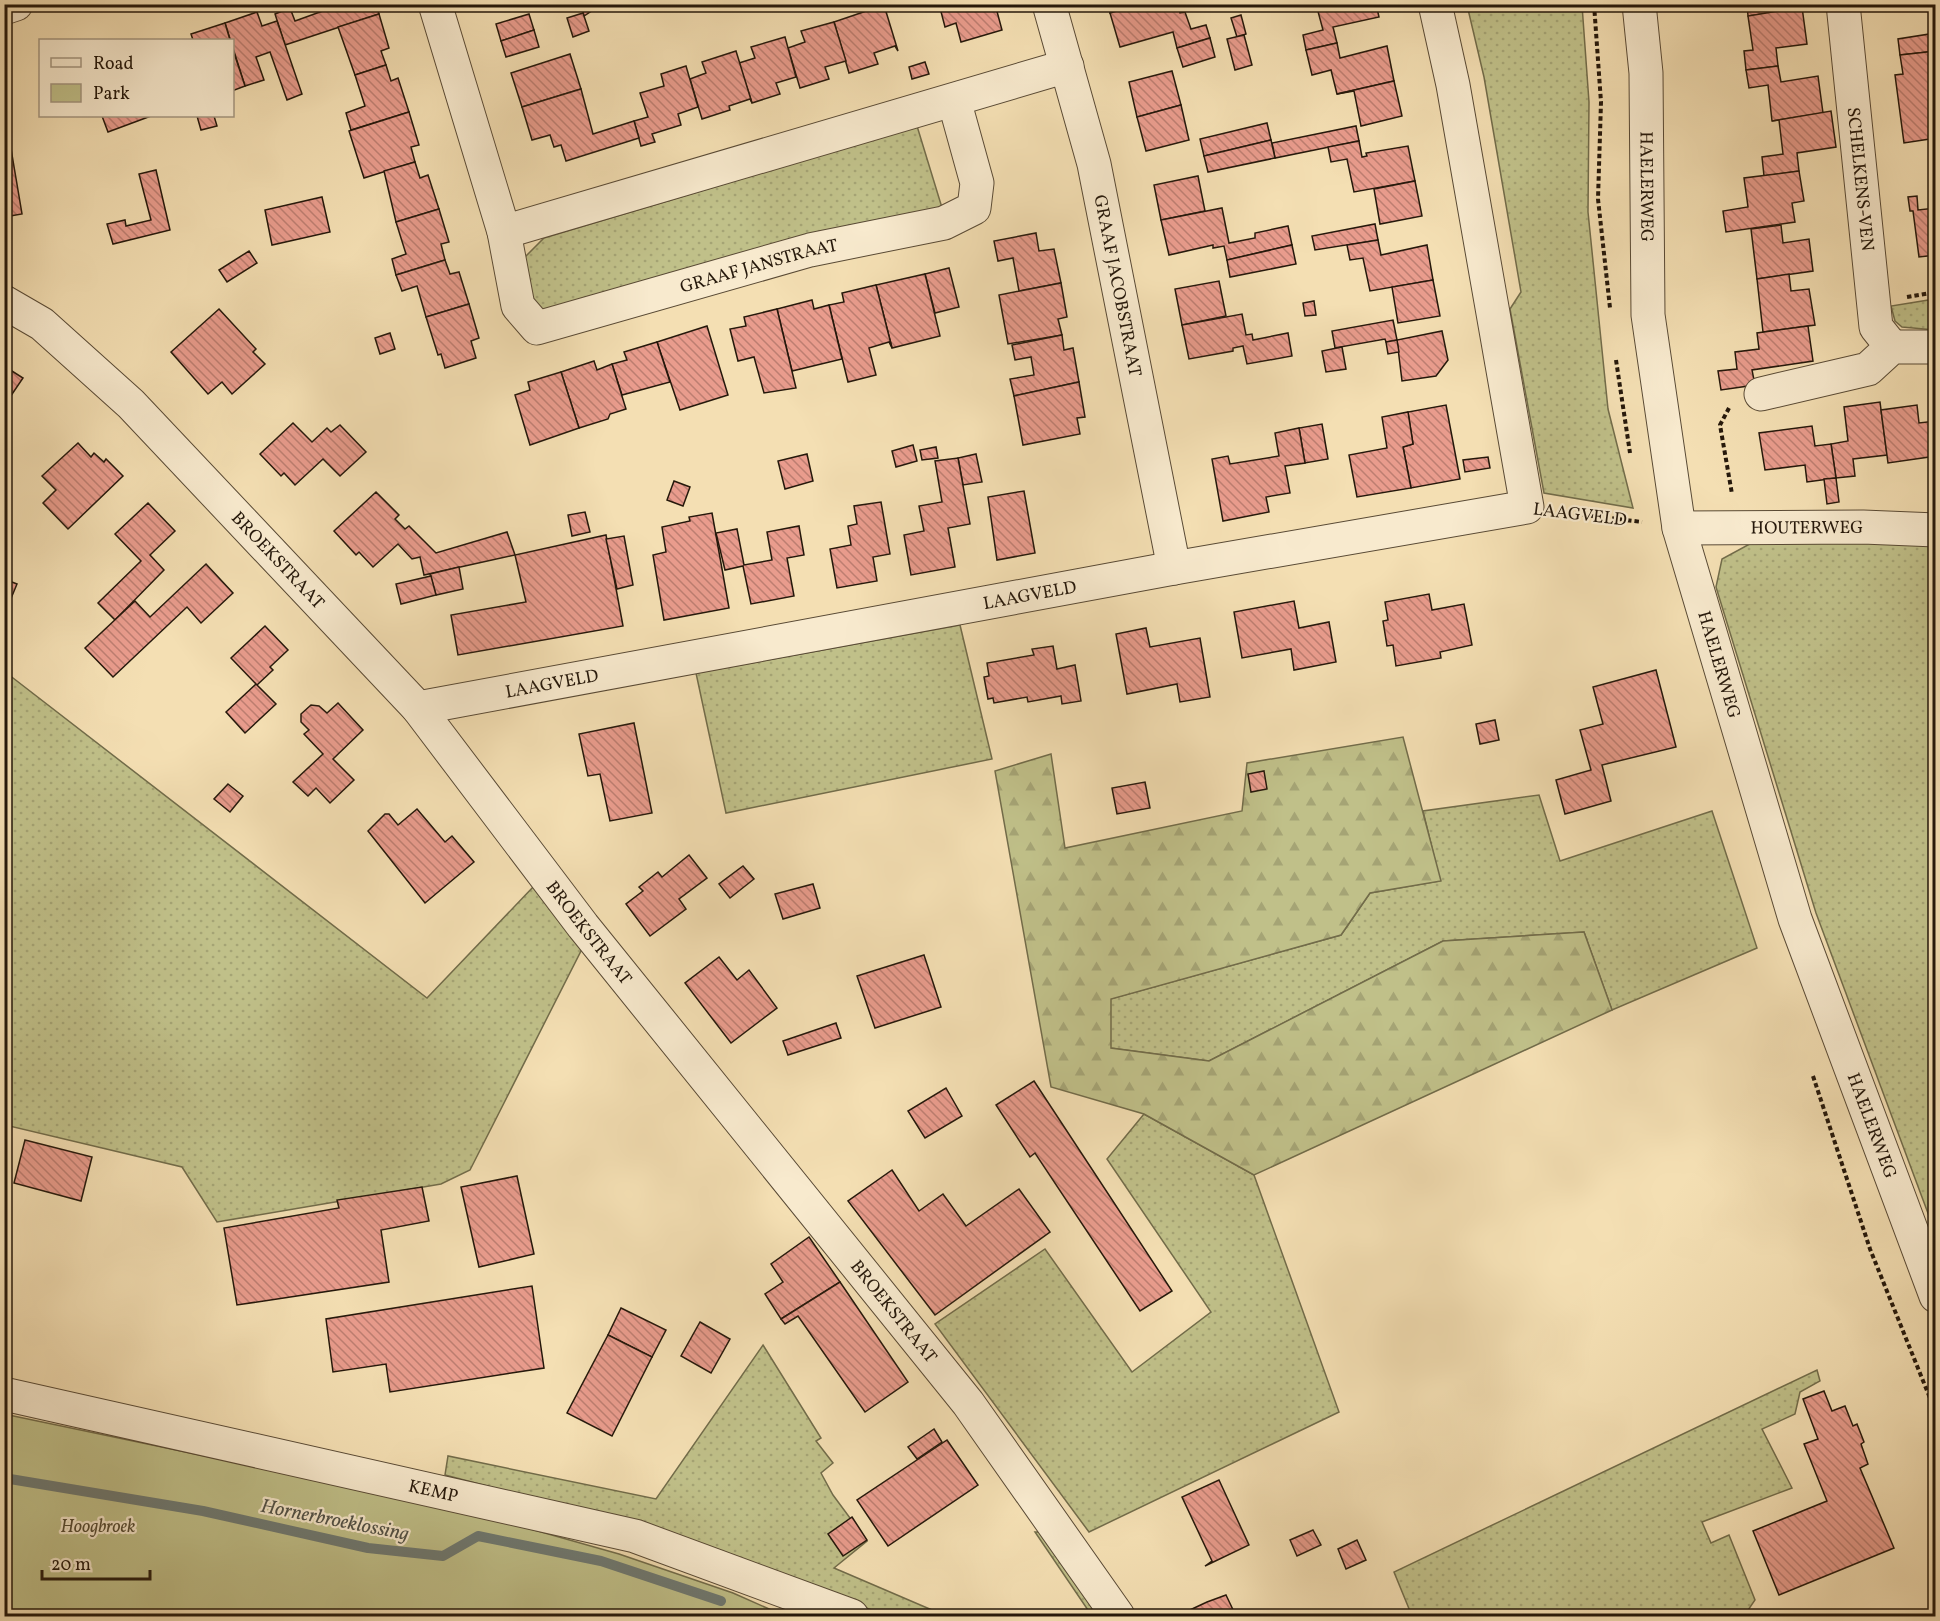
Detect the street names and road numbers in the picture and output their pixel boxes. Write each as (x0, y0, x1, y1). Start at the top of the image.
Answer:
street label: SCHELKENS-VEN (1840, 106, 1879, 252)
street label: HAELERWEG (1632, 131, 1658, 242)
street label: GRAAF JACOBSTRAAT (1086, 193, 1147, 379)
street label: GRAAF JANSTRAAT (677, 234, 841, 301)
street label: LAAGVELD (1532, 497, 1628, 534)
street label: BROEKSTRAAT (225, 507, 330, 616)
street label: HOUTERWEG (1750, 516, 1864, 542)
street label: LAAGVELD (981, 575, 1079, 617)
street label: HAELERWEG (1690, 608, 1746, 722)
street label: LAAGVELD (503, 664, 601, 706)
street label: BROEKSTRAAT (539, 876, 637, 991)
street label: HAELERWEG (1840, 1070, 1902, 1183)
street label: BROEKSTRAAT (843, 1255, 942, 1369)
street label: KEMP (406, 1474, 460, 1510)

